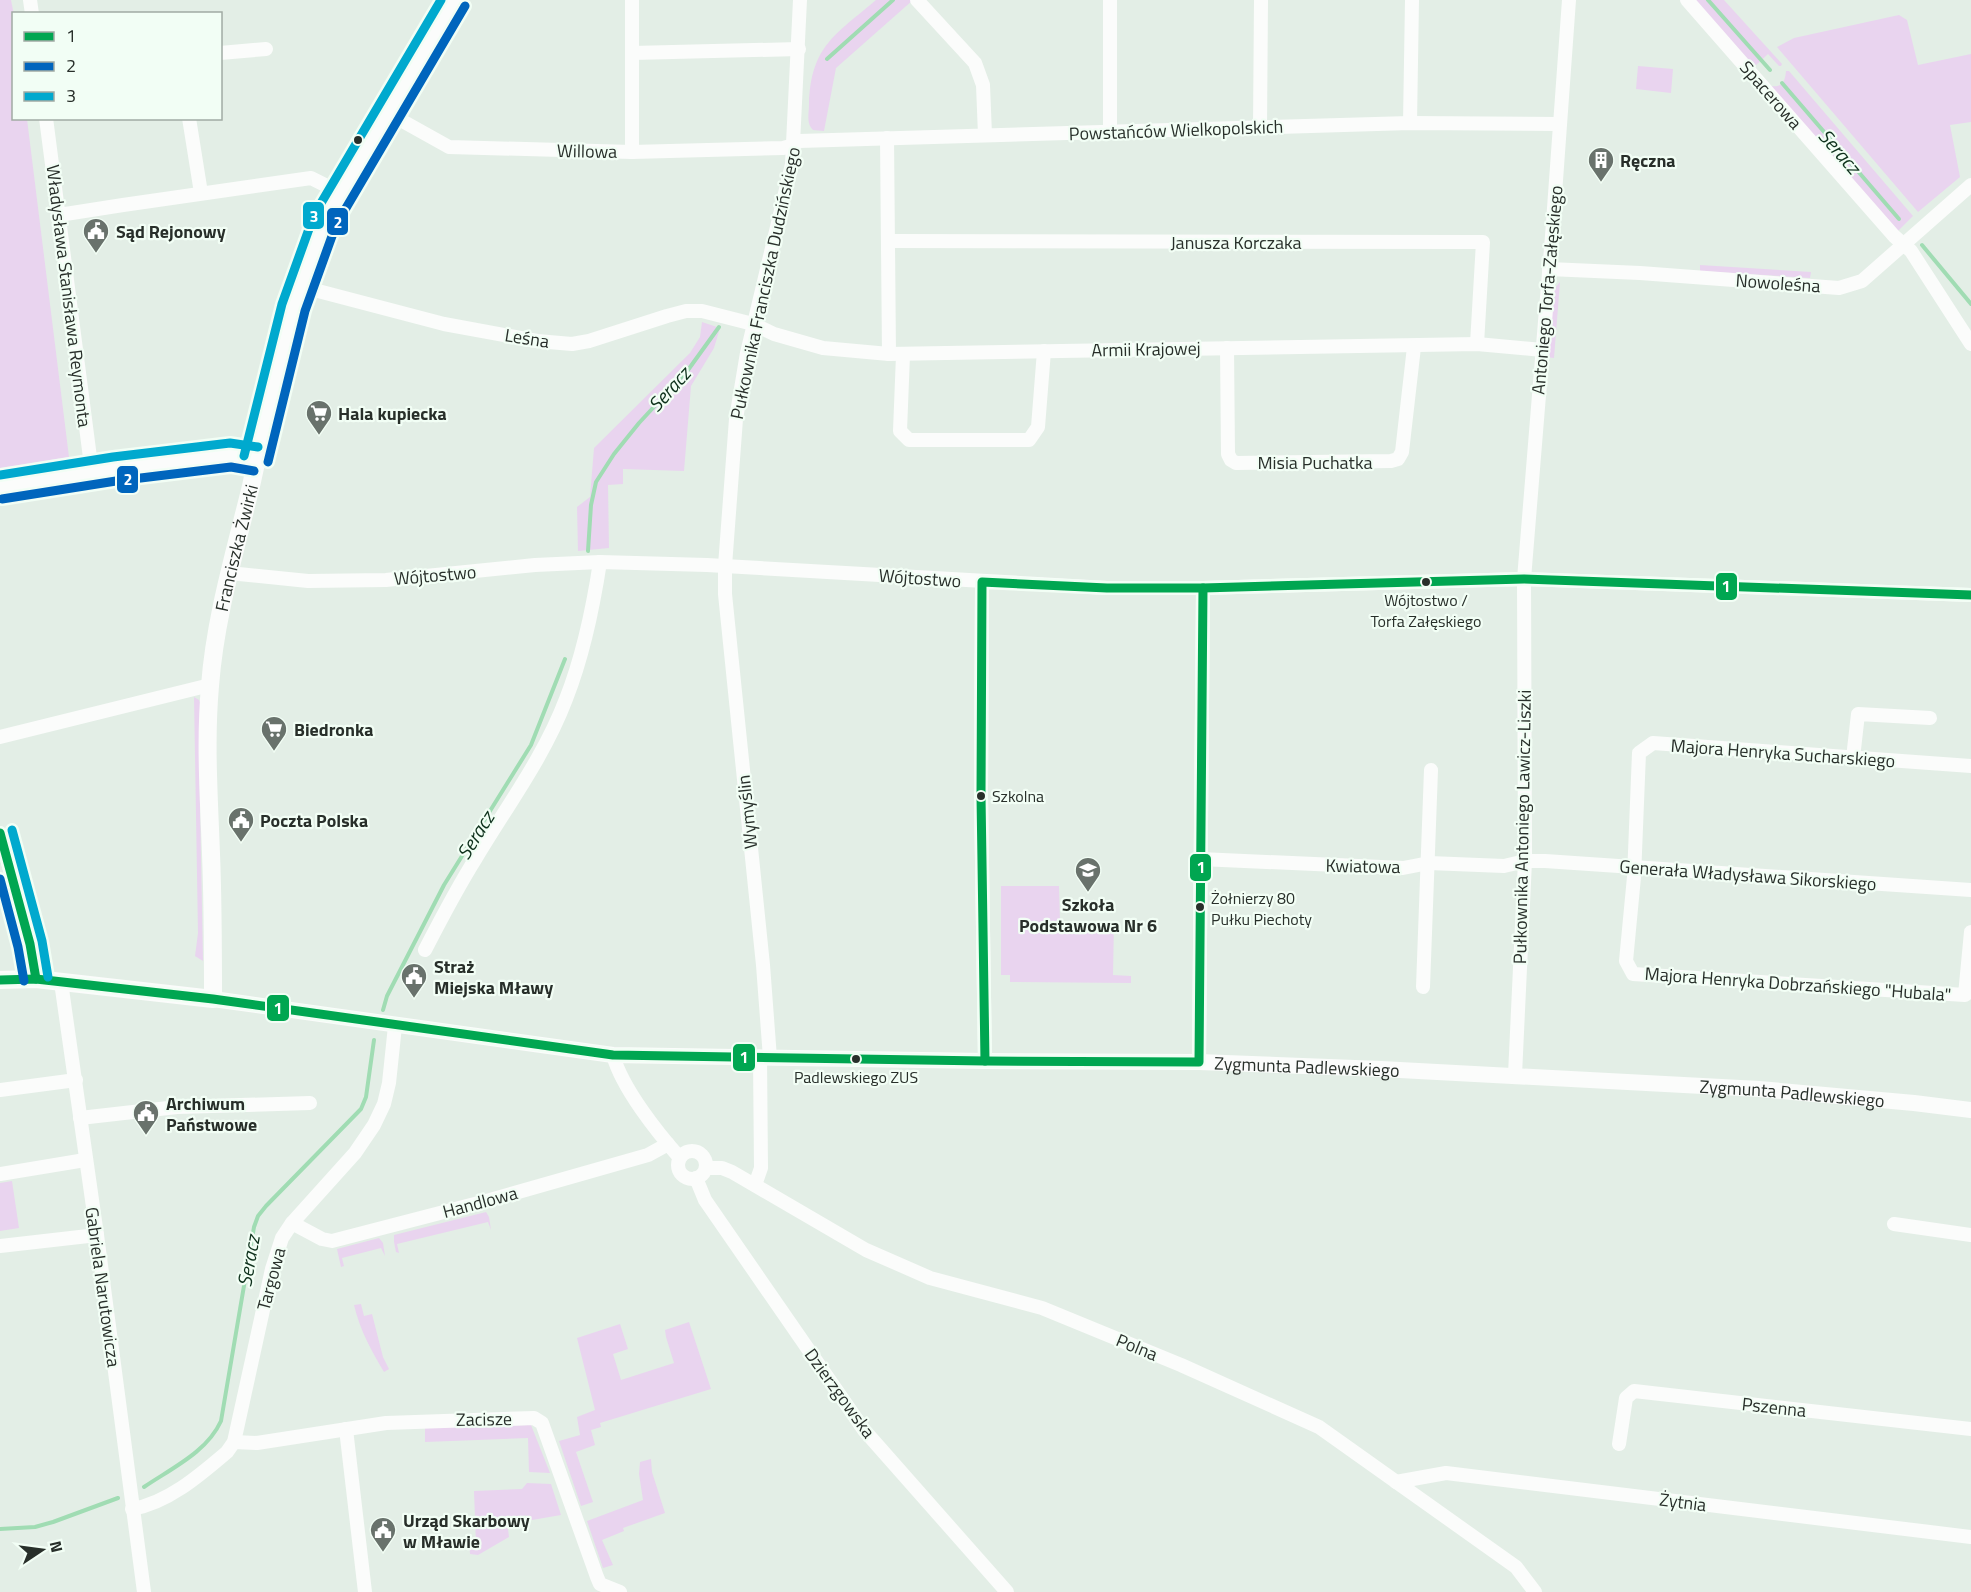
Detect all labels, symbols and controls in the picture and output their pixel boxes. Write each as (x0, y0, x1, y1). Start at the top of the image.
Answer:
legend (12, 12, 222, 120)
text: 1 (66, 22, 76, 49)
text: 2 (66, 52, 76, 79)
street label: Spacerowa (1734, 55, 1808, 135)
text: 3 (66, 82, 76, 109)
street label: Powstańców Wielkopolskich (1068, 113, 1284, 147)
water label: Seracz (1811, 121, 1870, 182)
unlabelled marker (352, 134, 364, 146)
street label: Willowa (557, 137, 617, 165)
street label: Pułkownika Franciszka Dudzińskiego (723, 144, 807, 422)
building icon: Ręczna (1586, 145, 1616, 183)
place label: Ręczna (1620, 147, 1676, 174)
street label: Władysława Stanisława Reymonta (39, 163, 99, 429)
street label: Antoniego Torfa-Załęskiego (1524, 184, 1570, 396)
line badge: 3 (302, 201, 325, 230)
text: 3 (310, 204, 318, 228)
line badge: 2 (326, 207, 349, 236)
text: 2 (334, 210, 342, 234)
public building icon: Sąd Rejonowy (81, 216, 111, 254)
place label: Sąd Rejonowy (116, 218, 226, 245)
street label: Janusza Korczaka (1170, 229, 1302, 256)
street label: Nowoleśna (1735, 267, 1821, 299)
street label: Leśna (503, 321, 551, 355)
street label: Armii Krajowej (1091, 335, 1201, 363)
water label: Seracz (640, 358, 699, 419)
supermarket icon: Hala kupiecka (304, 398, 334, 436)
place label: Hala kupiecka (338, 400, 447, 427)
street label: Misia Puchatka (1257, 449, 1373, 476)
line badge: 2 (116, 465, 139, 494)
text: 2 (124, 467, 132, 491)
street label: Franciszka Żwirki (208, 482, 264, 614)
street label: Wójtostwo (393, 558, 477, 592)
street label: Wójtostwo (878, 562, 962, 594)
line badge: 1 (1715, 572, 1738, 601)
text: 1 (1722, 574, 1730, 598)
marker: Wójtostwo / Torfa Załęskiego (1420, 576, 1432, 588)
place label: Wójtostwo / Torfa Załęskiego (1371, 588, 1481, 633)
street label: Pułkownika Antoniego Lawicz-Liszki (1506, 690, 1538, 964)
supermarket icon: Biedronka (259, 714, 289, 752)
place label: Biedronka (294, 716, 373, 743)
street label: Majora Henryka Sucharskiego (1670, 732, 1896, 774)
street label: Wymyślin (730, 774, 764, 850)
place label: Szkolna (992, 784, 1044, 808)
marker: Szkolna (975, 790, 987, 802)
water label: Seracz (448, 803, 503, 865)
public building icon: Poczta Polska (226, 805, 256, 843)
place label: Poczta Polska (260, 807, 368, 834)
street label: Kwiatowa (1325, 852, 1401, 880)
line badge: 1 (1189, 853, 1212, 882)
street label: Generała Władysława Sikorskiego (1619, 853, 1877, 897)
school or university icon: Szkoła Podstawowa Nr 6 (1073, 855, 1103, 893)
text: 1 (1197, 855, 1205, 879)
place label: Żołnierzy 80 Pułku Piechoty (1211, 886, 1312, 931)
place label: Szkoła Podstawowa Nr 6 (1019, 891, 1157, 939)
marker: Żołnierzy 80 Pułku Piechoty (1194, 901, 1206, 913)
place label: Straż Miejska Mławy (434, 953, 553, 1001)
street label: Majora Henryka Dobrzańskiego "Hubala" (1644, 960, 1952, 1008)
public building icon: Straż Miejska Mławy (399, 961, 429, 999)
line badge: 1 (266, 994, 290, 1022)
text: 1 (274, 996, 282, 1020)
line badge: 1 (732, 1043, 756, 1072)
text: 1 (740, 1045, 748, 1069)
street label: Zygmunta Padlewskiego (1214, 1049, 1400, 1083)
marker: Padlewskiego ZUS (850, 1053, 862, 1065)
place label: Padlewskiego ZUS (794, 1065, 918, 1089)
street label: Zygmunta Padlewskiego (1699, 1072, 1886, 1114)
place label: Archiwum Państwowe (166, 1090, 257, 1138)
public building icon: Archiwum Państwowe (131, 1098, 161, 1136)
street label: Handlowa (440, 1179, 520, 1225)
street label: Gabriela Narutowicza (78, 1205, 128, 1369)
water label: Seracz (228, 1231, 268, 1289)
street label: Targowa (250, 1244, 292, 1314)
street label: Polna (1112, 1326, 1162, 1368)
street label: Dzierzgowska (798, 1342, 882, 1444)
street label: Pszenna (1740, 1390, 1808, 1424)
street label: Zacisze (456, 1405, 512, 1433)
street label: Żytnia (1658, 1486, 1708, 1518)
place label: Urząd Skarbowy w Mławie (403, 1507, 530, 1555)
public building icon: Urząd Skarbowy w Mławie (368, 1515, 398, 1553)
north arrow (12, 1520, 72, 1580)
text: N (44, 1539, 70, 1555)

